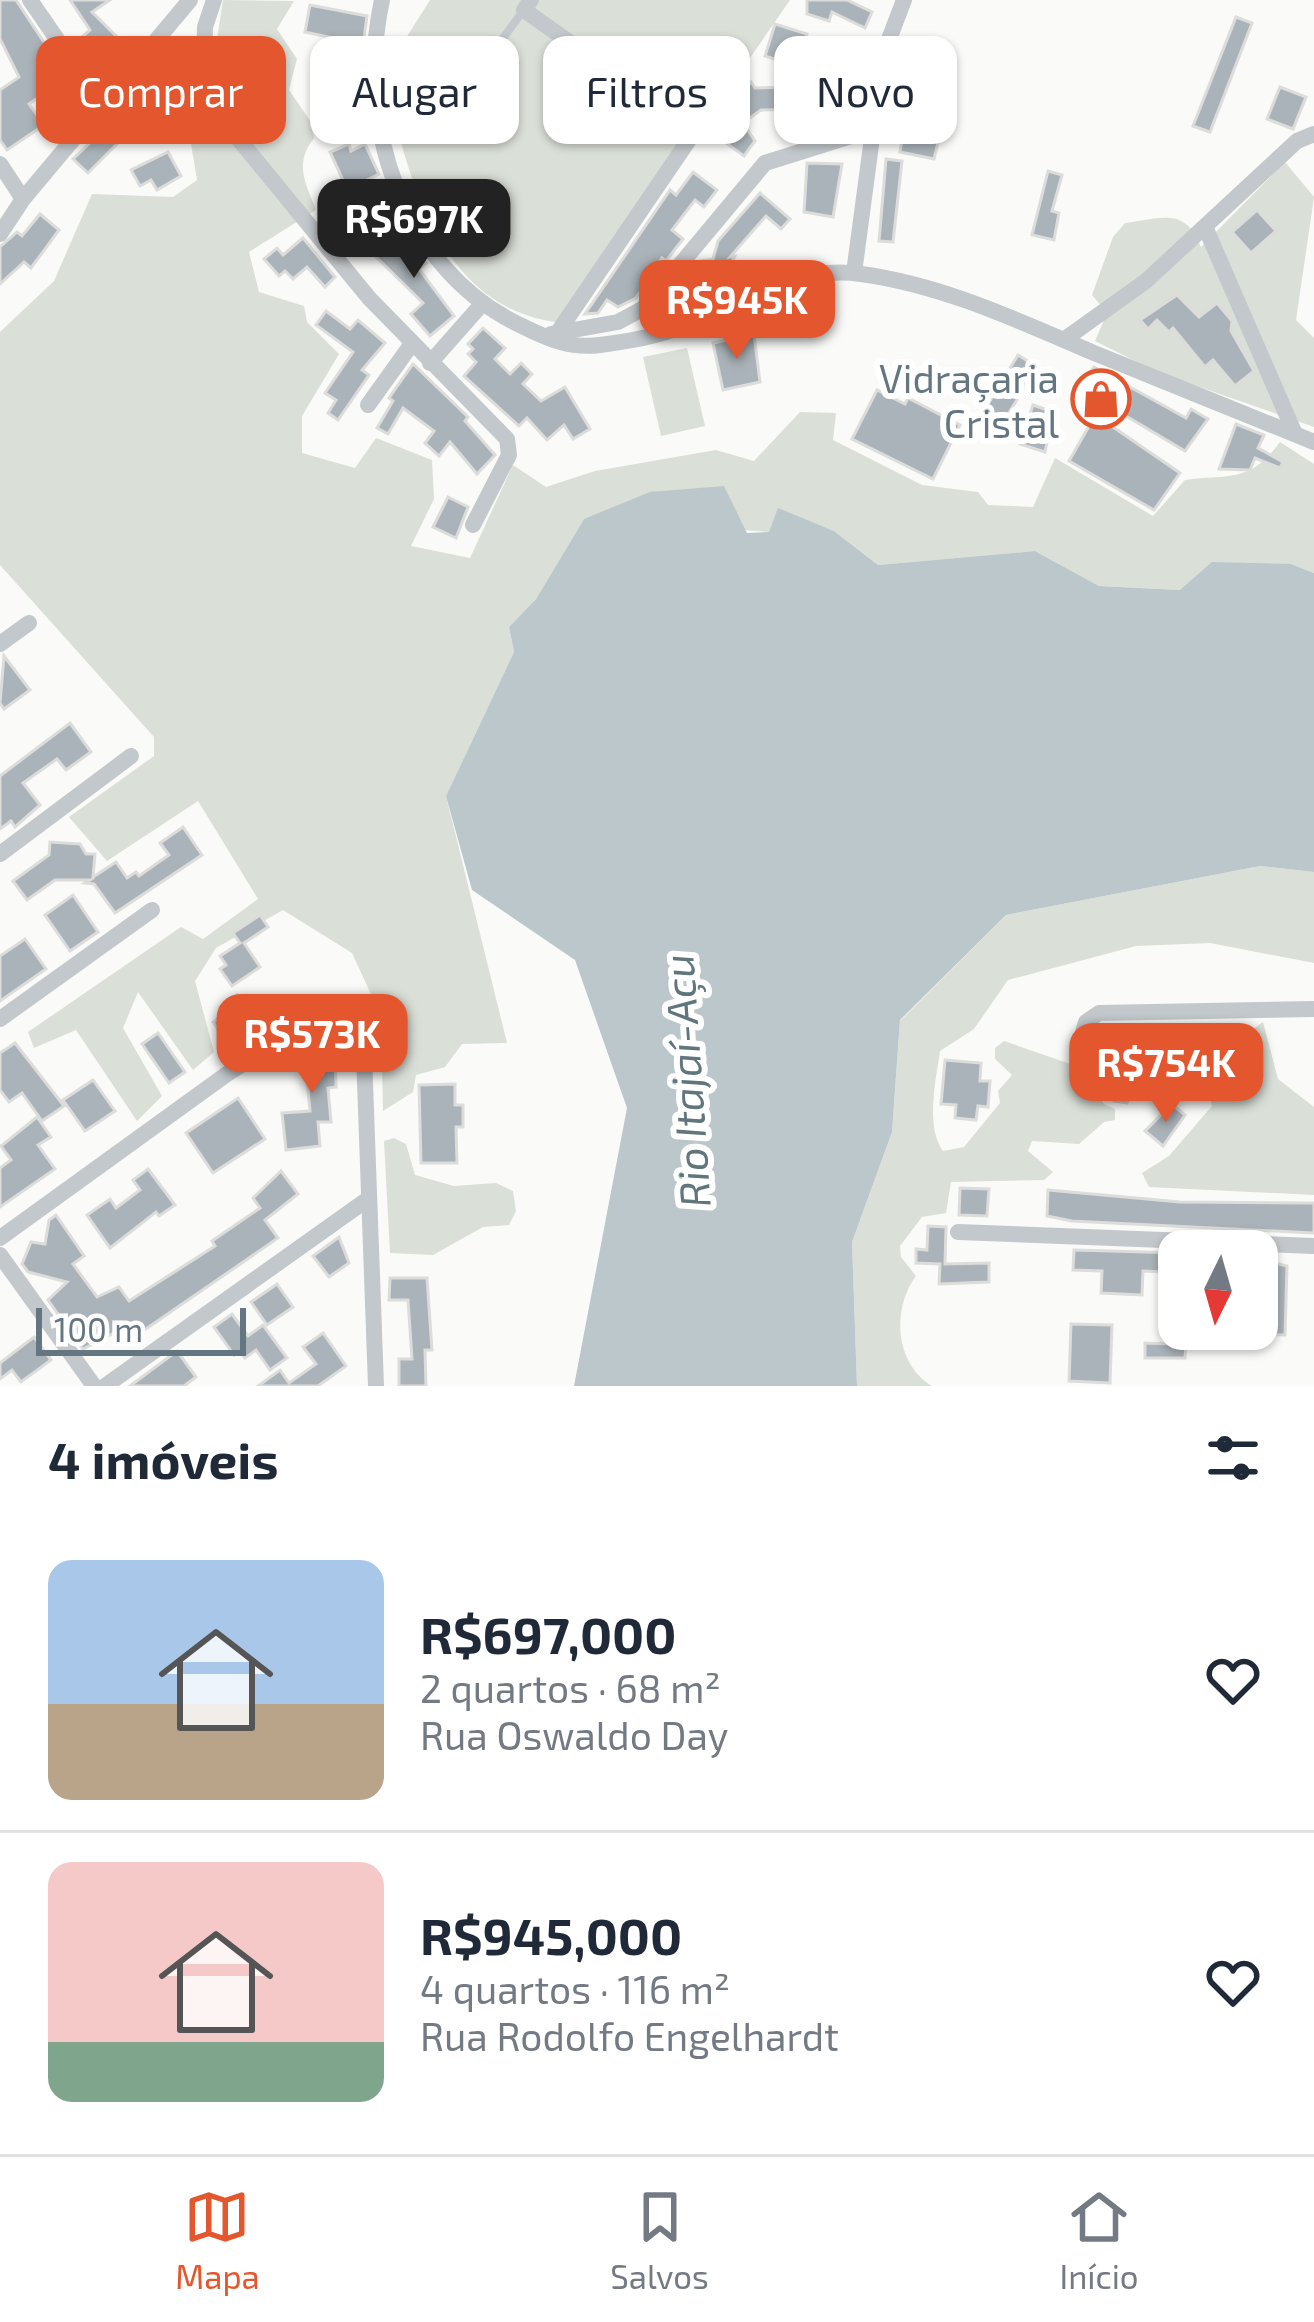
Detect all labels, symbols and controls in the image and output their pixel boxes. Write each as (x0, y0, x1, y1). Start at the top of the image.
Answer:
chip: Comprar (36, 36, 286, 144)
chip: Alugar (310, 36, 519, 144)
chip: Filtros (543, 36, 750, 144)
chip: Novo (774, 36, 957, 144)
pin: R$697K (316, 179, 512, 281)
text: R$697K (344, 194, 484, 241)
pin: R$945K (639, 260, 835, 362)
text: R$945K (666, 275, 808, 322)
place label: Vidraçaria Cristal (879, 354, 1059, 446)
shop icon: Vidraçaria Cristal (1070, 368, 1132, 430)
water label: Rio Itajaí-Açu (651, 952, 722, 1209)
pin: R$573K (214, 994, 410, 1096)
text: R$573K (244, 1009, 380, 1056)
pin: R$754K (1068, 1023, 1264, 1125)
text: R$754K (1096, 1038, 1236, 1085)
north arrow (1158, 1230, 1278, 1350)
map controls (1158, 1230, 1278, 1350)
scale bar (36, 1302, 246, 1355)
text: 100 m (54, 1309, 143, 1349)
icon: filters (1200, 1425, 1266, 1491)
text: 4 imóveis (48, 1428, 278, 1489)
text: R$697,000 (420, 1603, 676, 1664)
icon: home (144, 1608, 288, 1752)
icon: heart (1200, 1647, 1266, 1713)
text: 2 quartos · 68 m² (420, 1664, 721, 1711)
text: Rua Oswaldo Day (420, 1711, 728, 1758)
text: R$945,000 (420, 1904, 682, 1965)
icon: home (144, 1910, 288, 2054)
icon: heart (1200, 1949, 1266, 2015)
text: 4 quartos · 116 m² (420, 1965, 730, 2012)
text: Rua Rodolfo Engelhardt (420, 2012, 839, 2059)
tab: Mapa (175, 2184, 260, 2296)
tab: Salvos (610, 2184, 709, 2296)
tab: Início (1060, 2184, 1139, 2296)

